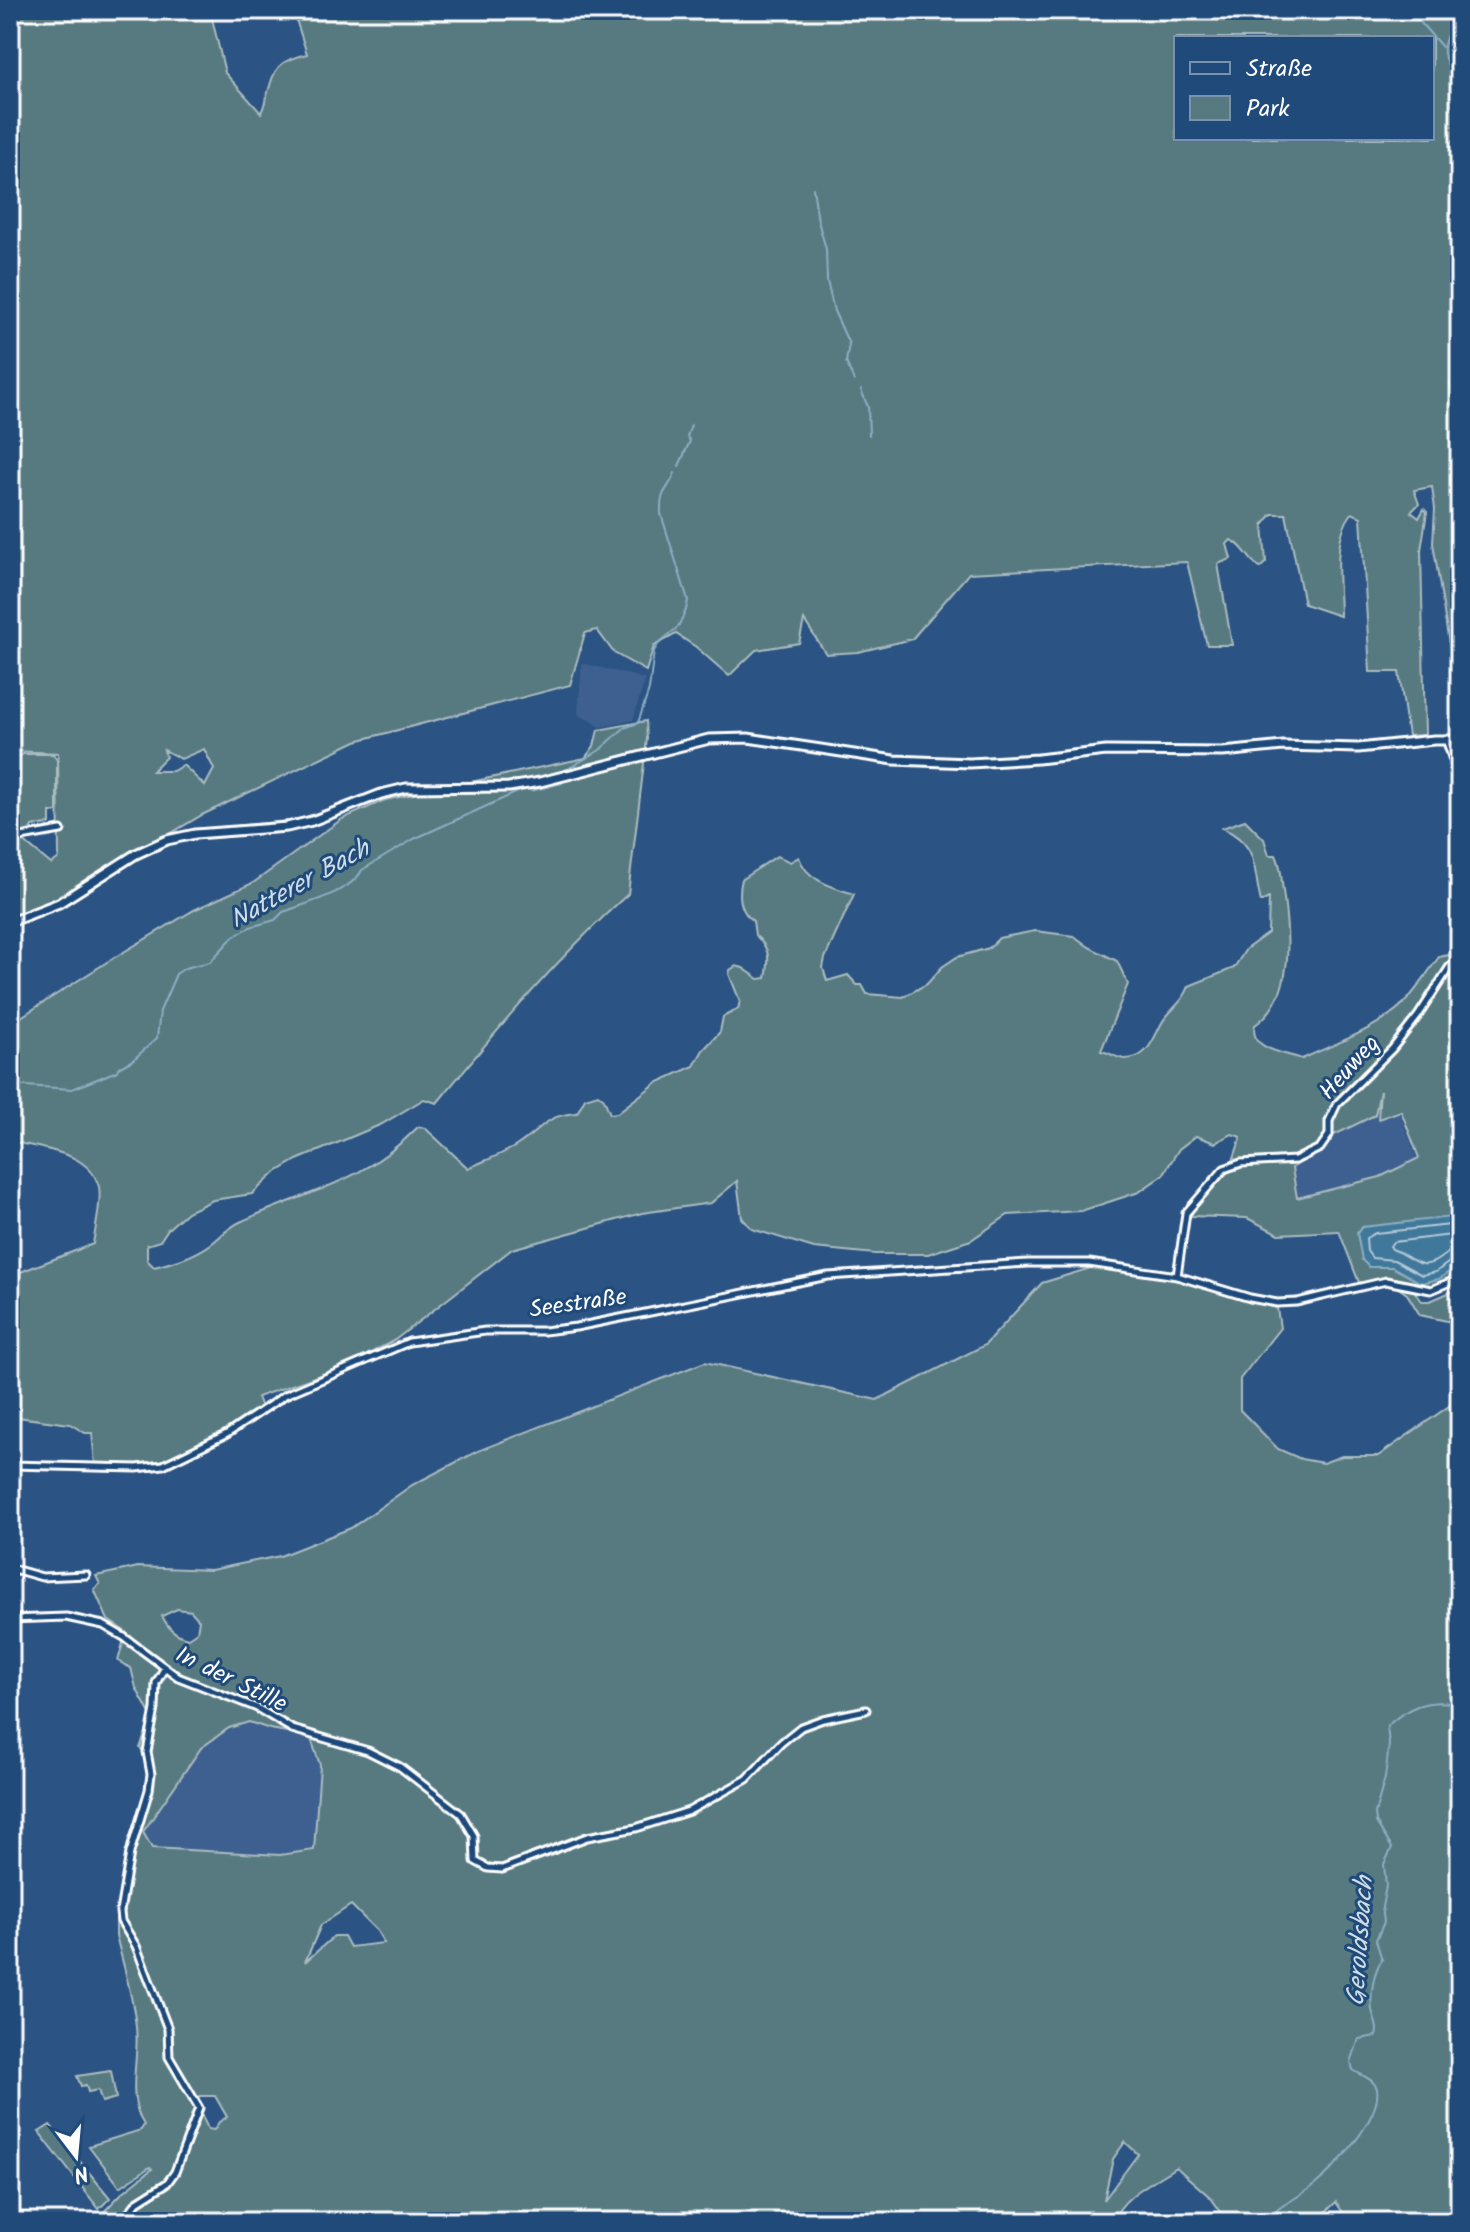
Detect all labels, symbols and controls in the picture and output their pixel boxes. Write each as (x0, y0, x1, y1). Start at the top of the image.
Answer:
legend (1174, 36, 1434, 140)
text: Straße (1246, 50, 1312, 89)
text: Park (1246, 90, 1290, 129)
water label: Natterer Bach (222, 828, 380, 941)
street label: Heuweg (1310, 1026, 1390, 1110)
street label: Seestraße (527, 1278, 629, 1330)
street label: In der Stille (168, 1636, 294, 1724)
water label: Geroldsbach (1336, 1873, 1387, 2007)
north arrow (36, 2116, 116, 2196)
text: N (69, 2154, 92, 2192)

